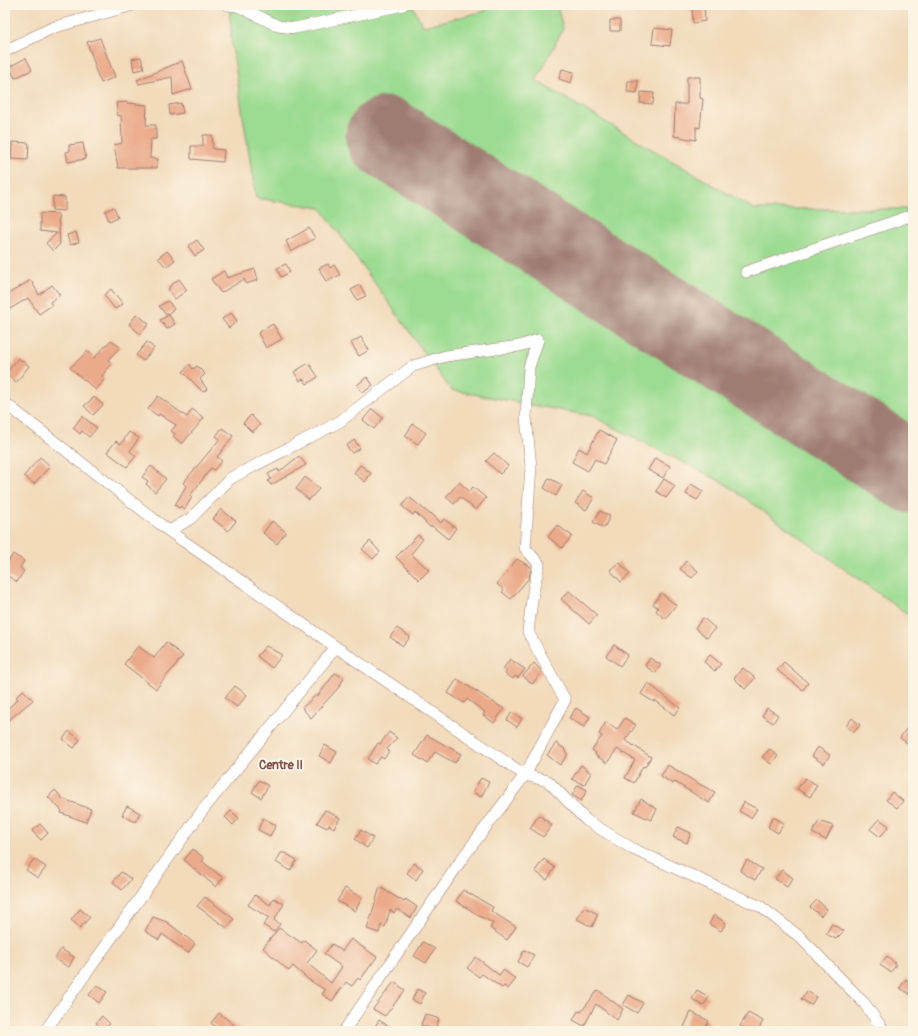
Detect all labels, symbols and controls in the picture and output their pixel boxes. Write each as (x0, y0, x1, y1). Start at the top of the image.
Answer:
district label: Centre II (259, 758, 303, 773)

